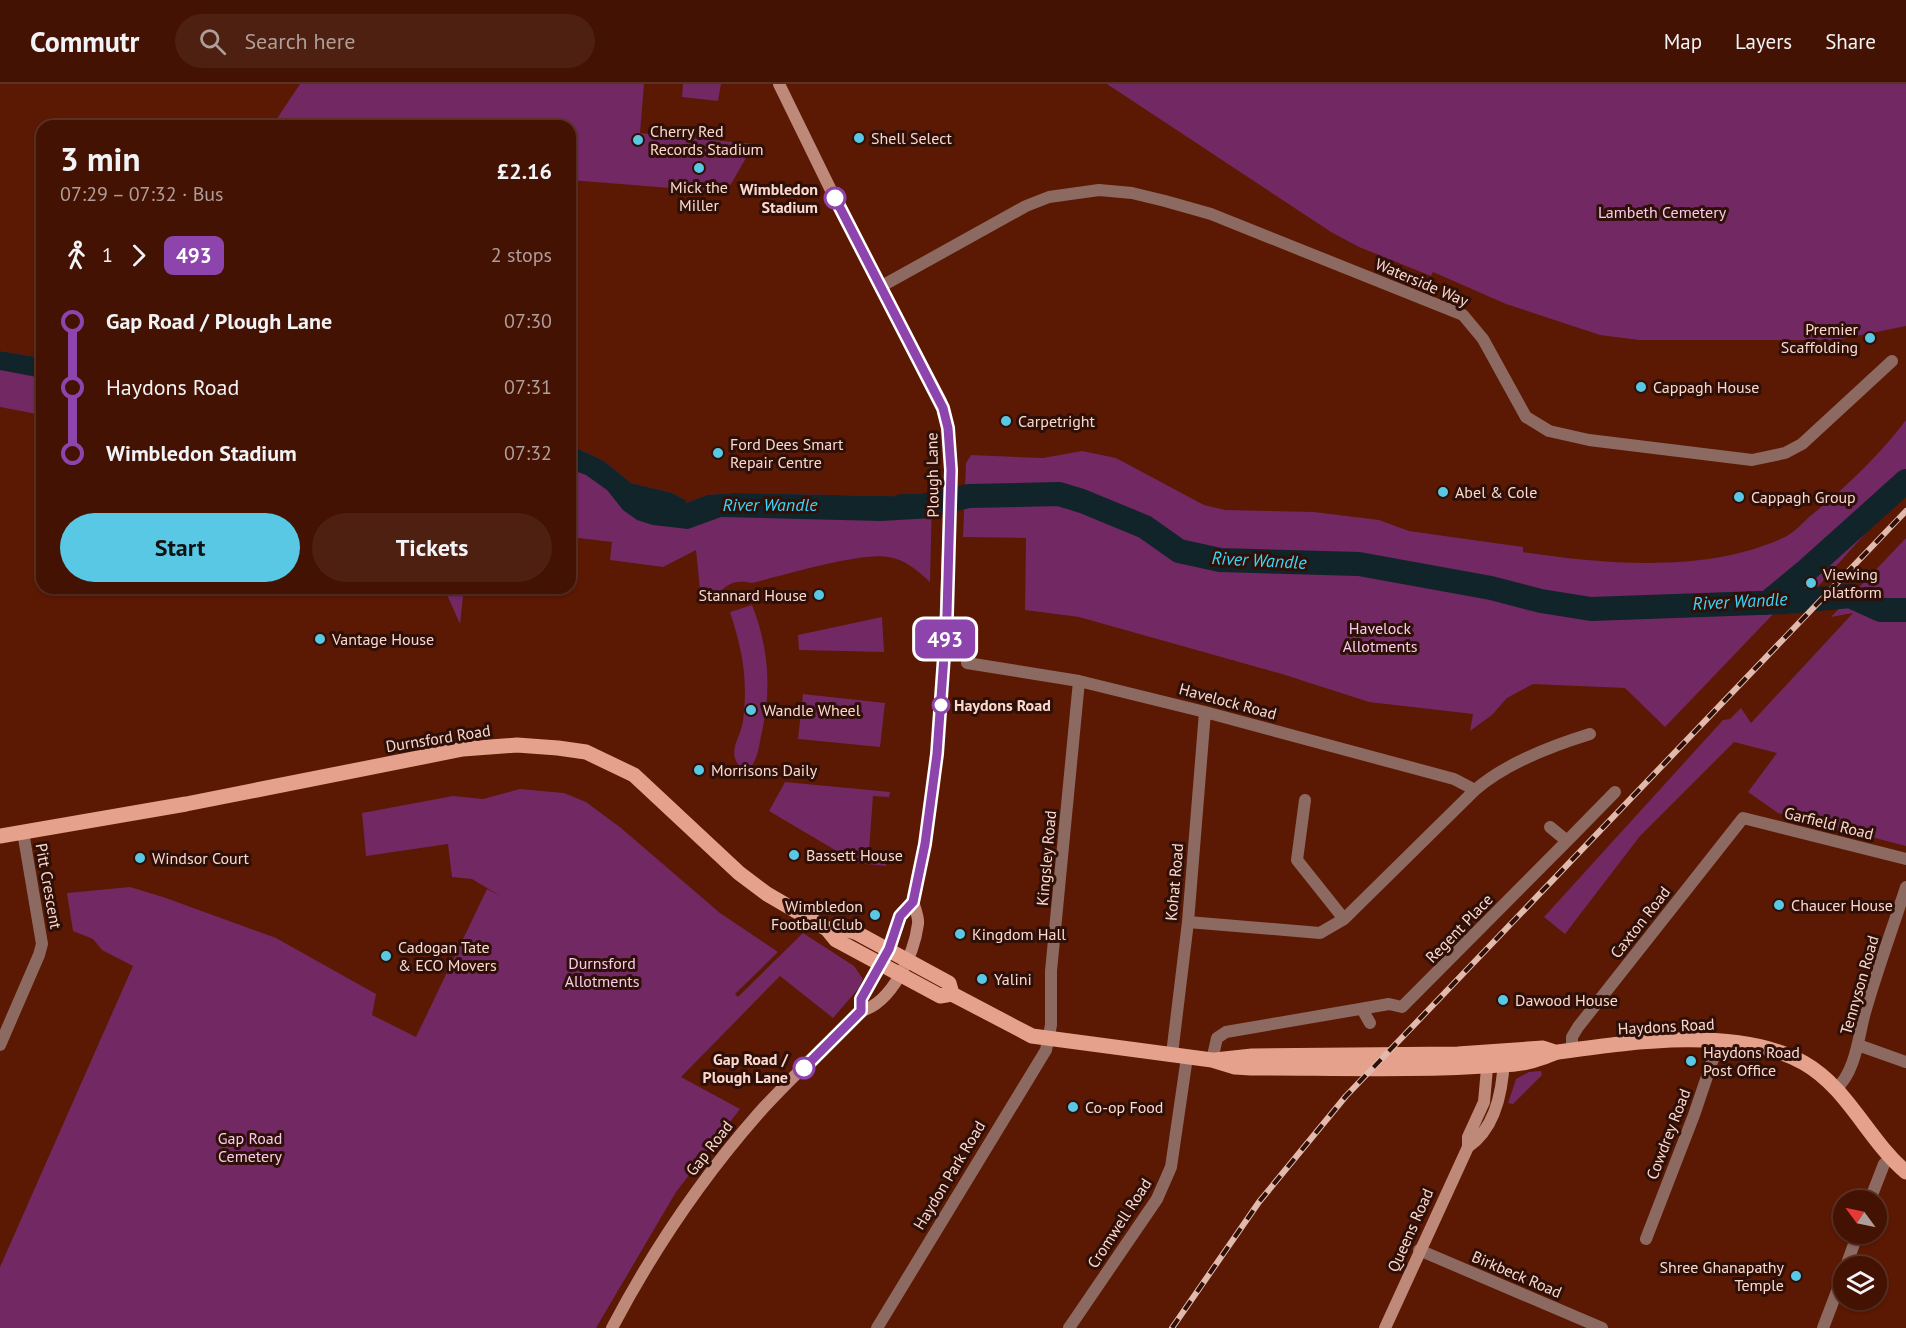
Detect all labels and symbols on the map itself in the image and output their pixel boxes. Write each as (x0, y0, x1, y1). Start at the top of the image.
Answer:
place label: Cherry Red Records Stadium (650, 121, 764, 159)
place label: Shell Select (871, 128, 952, 148)
marker: Shell Select (852, 131, 866, 145)
marker: Cherry Red Records Stadium (631, 133, 645, 147)
marker: Mick the Miller (692, 161, 706, 175)
place label: Mick the Miller (670, 177, 728, 215)
place label: Wimbledon Stadium (740, 179, 818, 217)
marker: Wimbledon Stadium (824, 187, 846, 209)
park label: Lambeth Cemetery (1598, 202, 1727, 222)
street label: Waterside Way (1372, 253, 1472, 311)
place label: Premier Scaffolding (1781, 319, 1859, 357)
marker: Premier Scaffolding (1863, 331, 1877, 345)
place label: Cappagh House (1653, 377, 1759, 397)
marker: Cappagh House (1634, 380, 1648, 394)
place label: Carpetright (1018, 411, 1096, 431)
marker: Carpetright (999, 414, 1013, 428)
street label: Plough Lane (921, 432, 943, 518)
place label: Ford Dees Smart Repair Centre (730, 434, 844, 472)
marker: Ford Dees Smart Repair Centre (711, 446, 725, 460)
place label: Abel & Cole (1455, 482, 1537, 502)
marker: Abel & Cole (1436, 485, 1450, 499)
place label: Cappagh Group (1751, 487, 1856, 507)
marker: Cappagh Group (1732, 490, 1746, 504)
water label: River Wandle (722, 493, 818, 516)
water label: River Wandle (1211, 546, 1308, 574)
place label: Viewing platform (1822, 564, 1882, 602)
marker: Viewing platform (1804, 576, 1818, 590)
place label: Stannard House (699, 585, 807, 605)
water label: River Wandle (1692, 587, 1789, 615)
marker: Stannard House (812, 588, 826, 602)
park label: Havelock Allotments (1343, 618, 1418, 656)
line badge: 493 (910, 620, 980, 658)
place label: Vantage House (331, 629, 434, 649)
marker: Vantage House (313, 632, 327, 646)
street label: Havelock Road (1177, 678, 1279, 724)
place label: Haydons Road (954, 695, 1051, 715)
marker: Haydons Road (932, 696, 950, 714)
place label: Wandle Wheel (763, 700, 861, 720)
marker: Wandle Wheel (744, 703, 758, 717)
street label: Durnsford Road (384, 720, 492, 756)
place label: Morrisons Daily (711, 760, 818, 780)
marker: Morrisons Daily (692, 763, 706, 777)
street label: Garfield Road (1782, 802, 1876, 844)
street label: Kingsley Road (1032, 810, 1060, 906)
street label: Pitt Crescent (32, 842, 66, 931)
street label: Kohat Road (1161, 842, 1187, 922)
place label: Bassett House (806, 845, 903, 865)
place label: Windsor Court (152, 848, 250, 868)
marker: Bassett House (787, 848, 801, 862)
marker: Windsor Court (133, 851, 147, 865)
street label: Caxton Road (1606, 882, 1674, 962)
street label: Regent Place (1421, 889, 1497, 967)
place label: Chaucer House (1791, 895, 1893, 915)
place label: Wimbledon Football Club (771, 896, 863, 934)
marker: Chaucer House (1772, 898, 1786, 912)
marker: Wimbledon Football Club (868, 908, 882, 922)
place label: Kingdom Hall (972, 924, 1066, 944)
marker: Kingdom Hall (953, 927, 967, 941)
street label: Tennyson Road (1835, 933, 1883, 1037)
place label: Cadogan Tate & ECO Movers (398, 937, 497, 975)
marker: Cadogan Tate & ECO Movers (379, 949, 393, 963)
park label: Durnsford Allotments (565, 953, 640, 991)
place label: Yalini (994, 969, 1032, 989)
marker: Yalini (975, 972, 989, 986)
place label: Dawood House (1515, 990, 1618, 1010)
marker: Dawood House (1496, 993, 1510, 1007)
street label: Haydons Road (1617, 1013, 1715, 1039)
place label: Haydons Road Post Office (1703, 1042, 1800, 1080)
place label: Gap Road / Plough Lane (703, 1049, 788, 1087)
marker: Haydons Road Post Office (1684, 1054, 1698, 1068)
marker: Gap Road / Plough Lane (793, 1057, 815, 1079)
street label: Cowdrey Road (1642, 1086, 1694, 1182)
place label: Co-op Food (1085, 1097, 1163, 1117)
marker: Co-op Food (1066, 1100, 1080, 1114)
street label: Gap Road (681, 1116, 737, 1180)
street label: Haydon Park Road (909, 1117, 989, 1233)
park label: Gap Road Cemetery (218, 1128, 283, 1166)
street label: Cromwell Road (1083, 1174, 1155, 1272)
street label: Queens Road (1383, 1185, 1437, 1275)
north arrow (1833, 1190, 1887, 1244)
street label: Birkbeck Road (1469, 1246, 1565, 1302)
place label: Shree Ghanapathy Temple (1660, 1257, 1785, 1295)
marker: Shree Ghanapathy Temple (1789, 1269, 1803, 1283)

